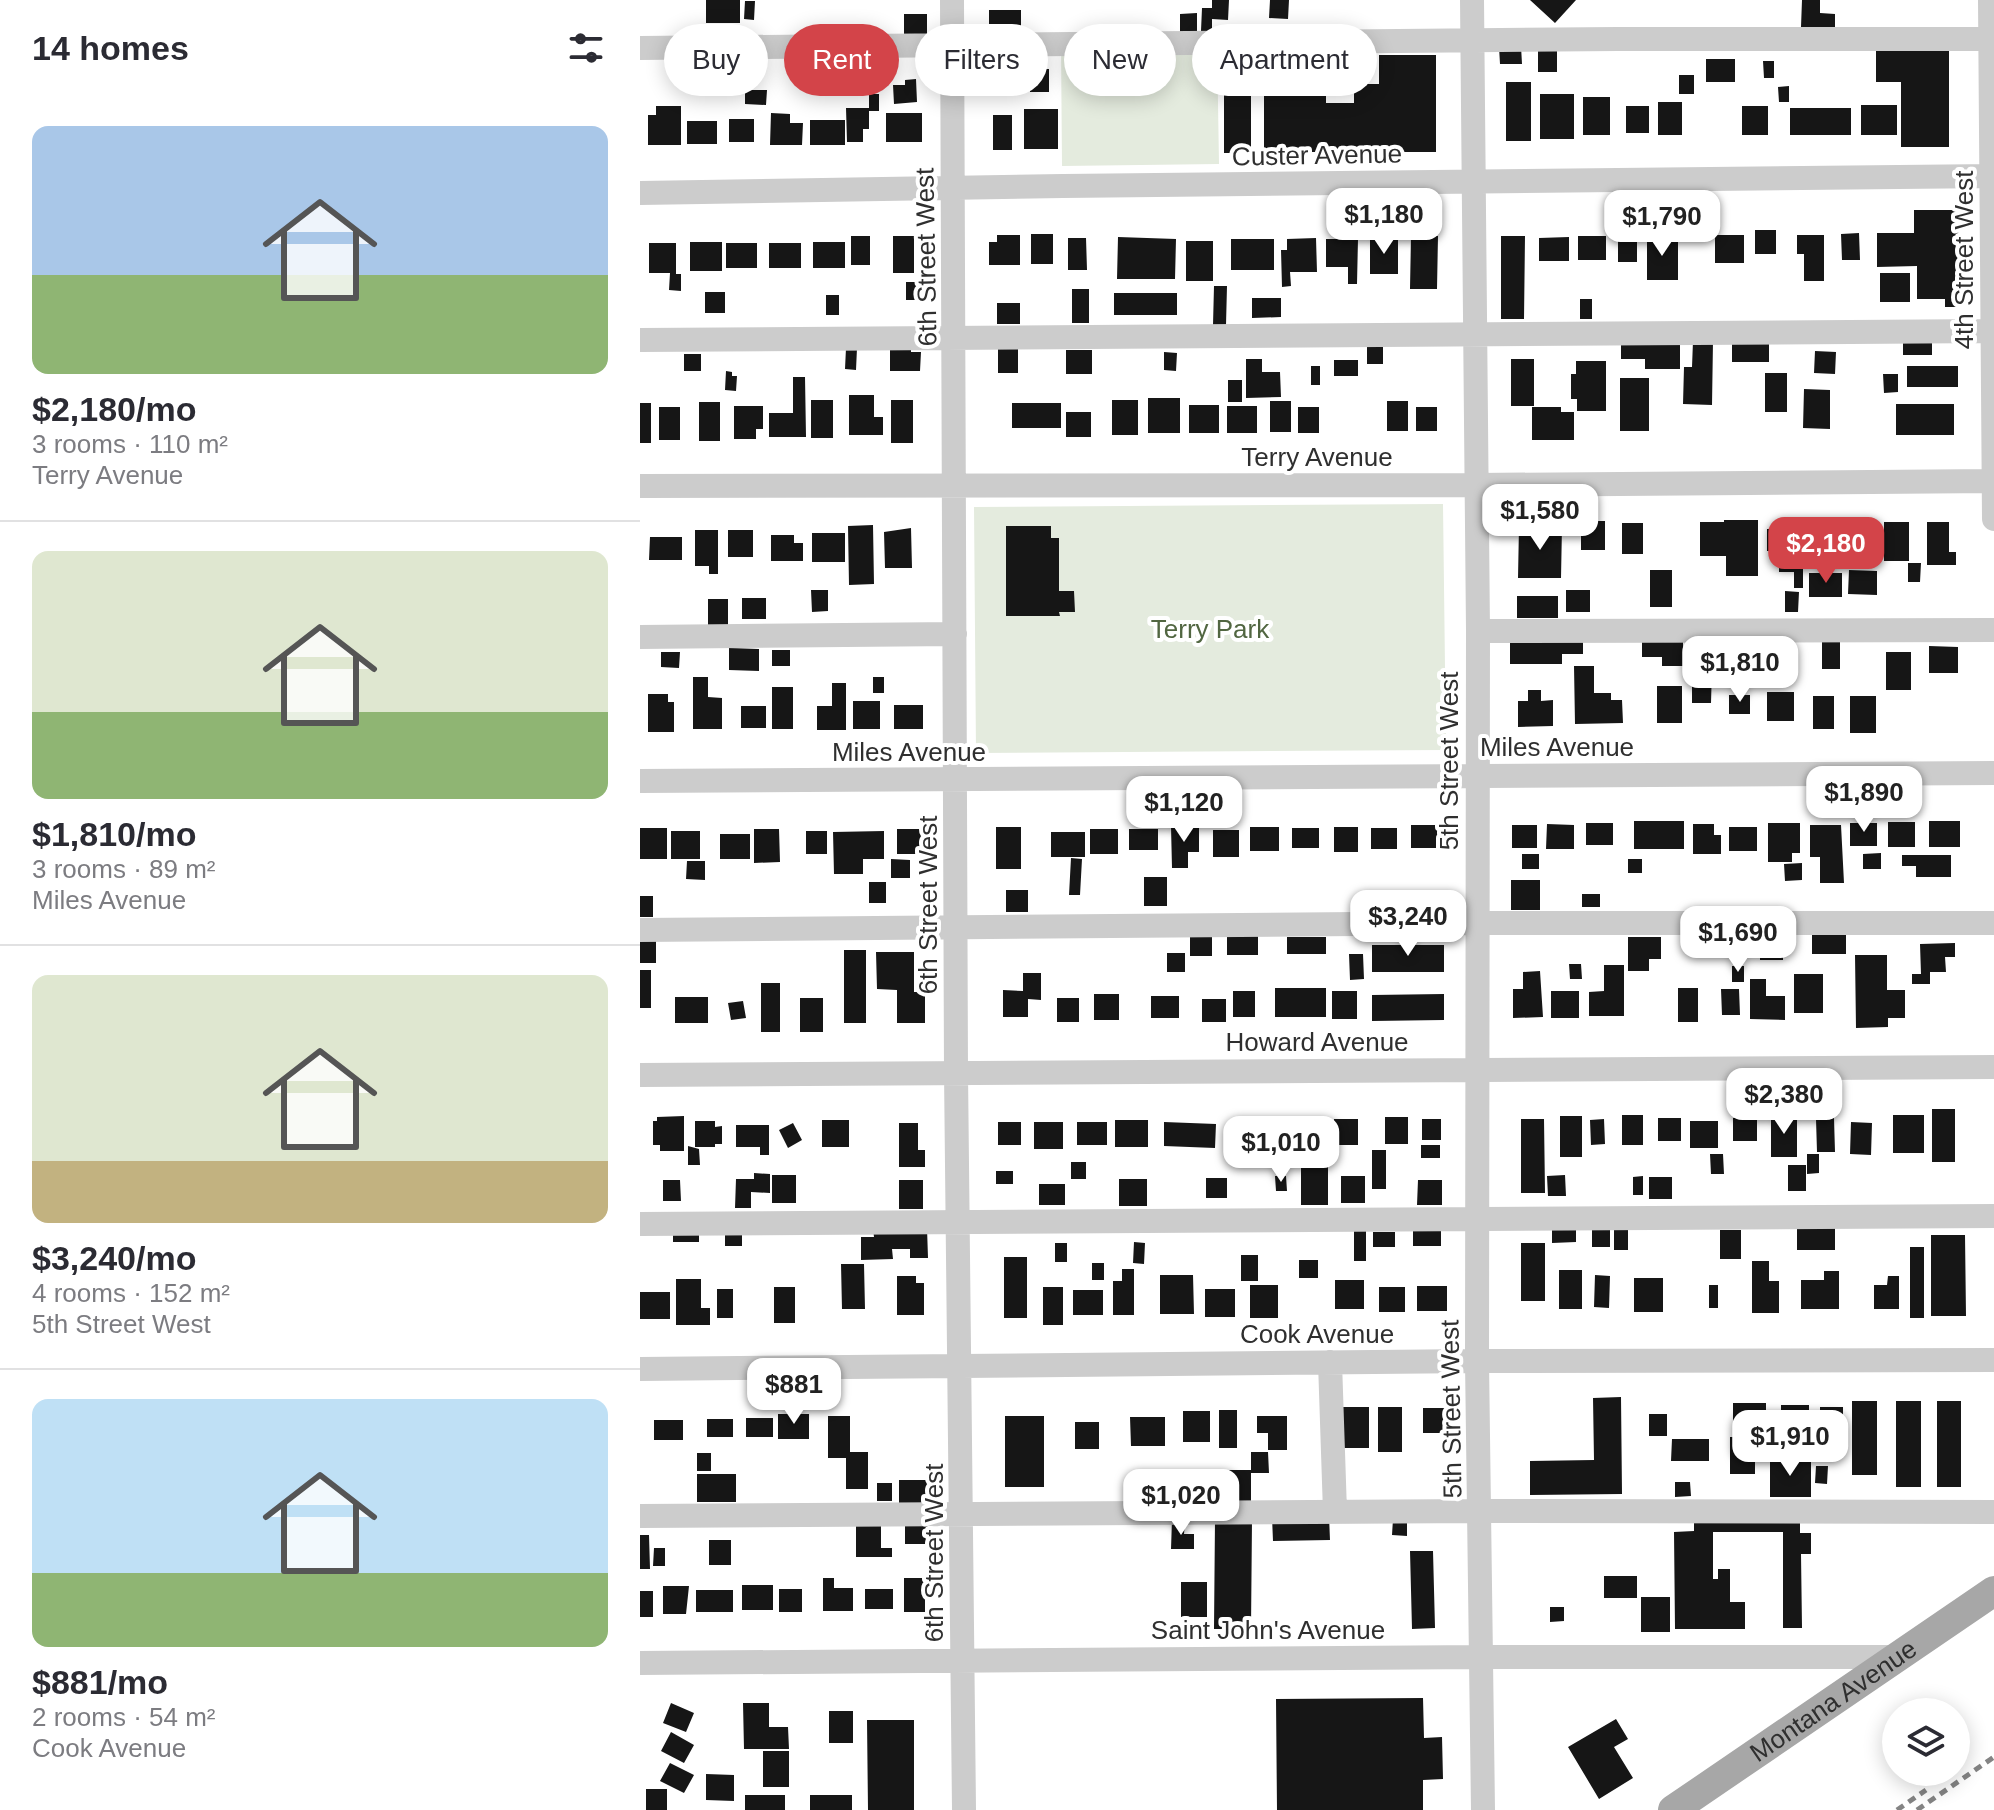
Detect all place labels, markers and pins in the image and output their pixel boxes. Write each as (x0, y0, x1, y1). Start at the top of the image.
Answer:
pin: $1,180 (1319, 188, 1449, 256)
pin: $1,790 (1597, 190, 1727, 258)
pin: $1,580 (1475, 484, 1605, 552)
pin: $2,180 (1761, 517, 1891, 585)
pin: $1,810 (1675, 636, 1805, 704)
pin: $1,890 (1799, 766, 1929, 834)
pin: $1,120 (1119, 776, 1249, 844)
pin: $3,240 (1343, 890, 1473, 958)
pin: $1,690 (1673, 906, 1803, 974)
pin: $2,380 (1719, 1068, 1849, 1136)
pin: $1,010 (1216, 1116, 1346, 1184)
pin: $881 (747, 1358, 841, 1426)
pin: $1,910 (1725, 1410, 1855, 1478)
pin: $1,020 (1116, 1469, 1246, 1537)

